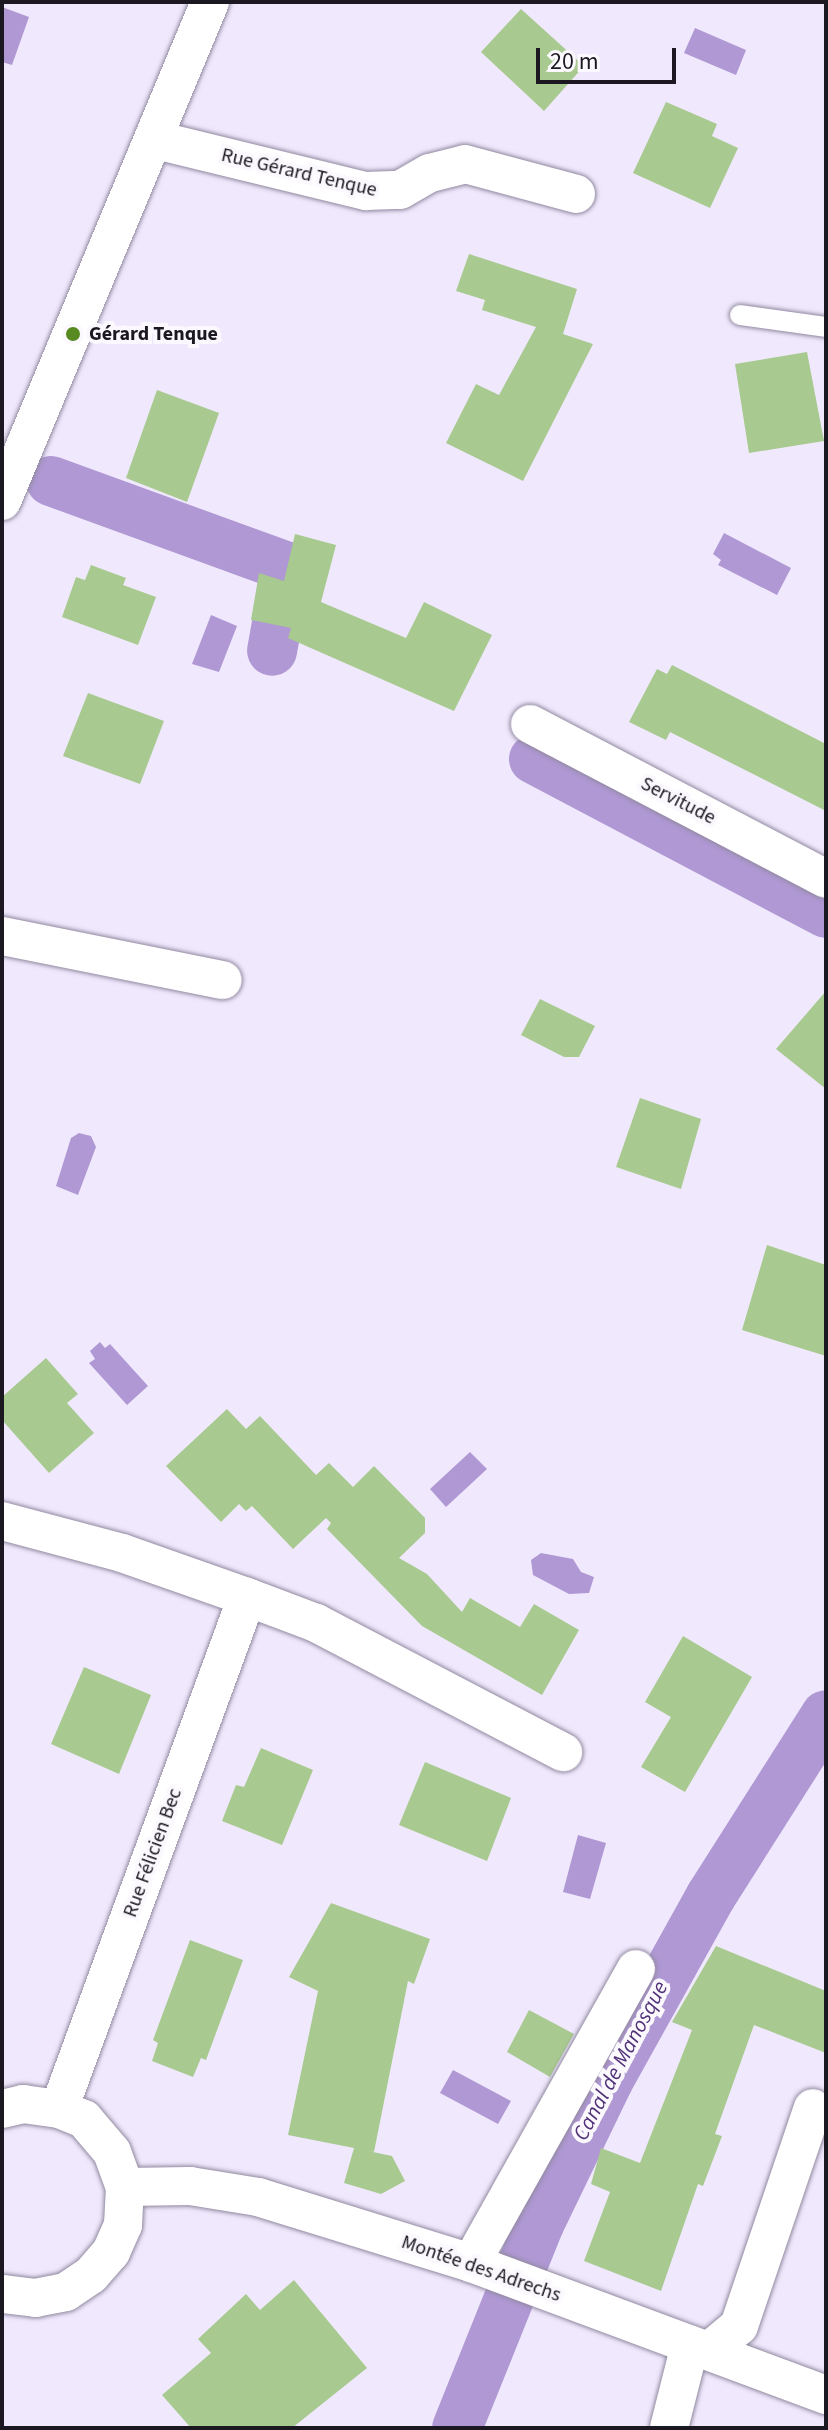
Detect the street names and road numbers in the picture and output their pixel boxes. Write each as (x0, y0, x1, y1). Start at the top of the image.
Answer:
street label: Rue Gérard Tenque (219, 143, 379, 203)
street label: Servitude (636, 772, 720, 830)
street label: Rue Félicien Bec (119, 1785, 187, 1921)
street label: Montée des Adrechs (398, 2230, 564, 2308)

